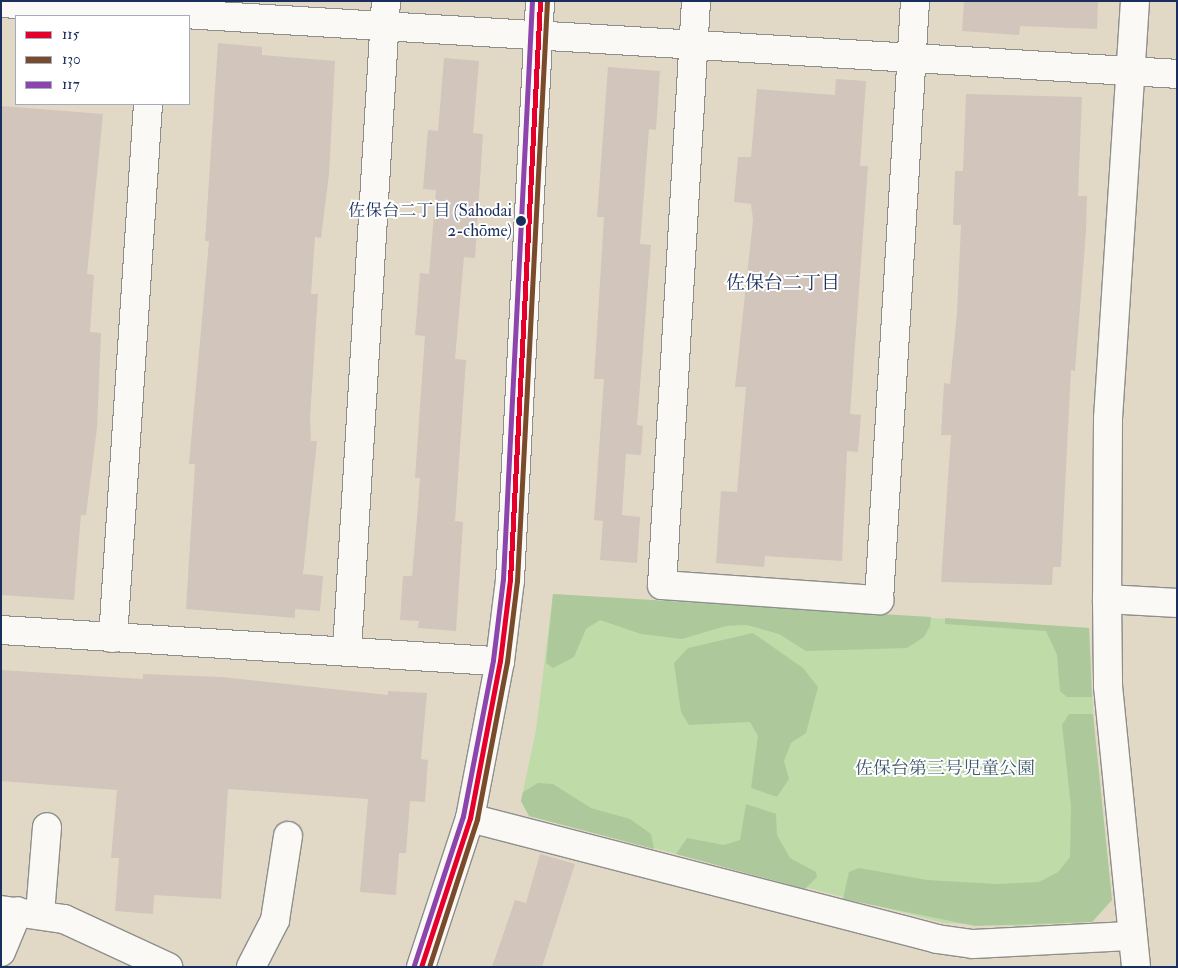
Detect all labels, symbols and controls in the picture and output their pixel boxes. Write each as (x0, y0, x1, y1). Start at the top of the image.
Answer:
legend (15, 15, 190, 105)
text: 115 (62, 25, 79, 44)
text: 130 (62, 50, 81, 69)
text: 117 (62, 75, 80, 94)
place label: 佐保台二丁目 (Sahodai 2-chōme) (348, 201, 512, 241)
marker: 佐保台二丁目 (Sahodai 2-chōme) (516, 216, 526, 226)
district label: 佐保台二丁目 (726, 273, 840, 295)
park label: 佐保台第三号児童公園 (855, 758, 1035, 780)

